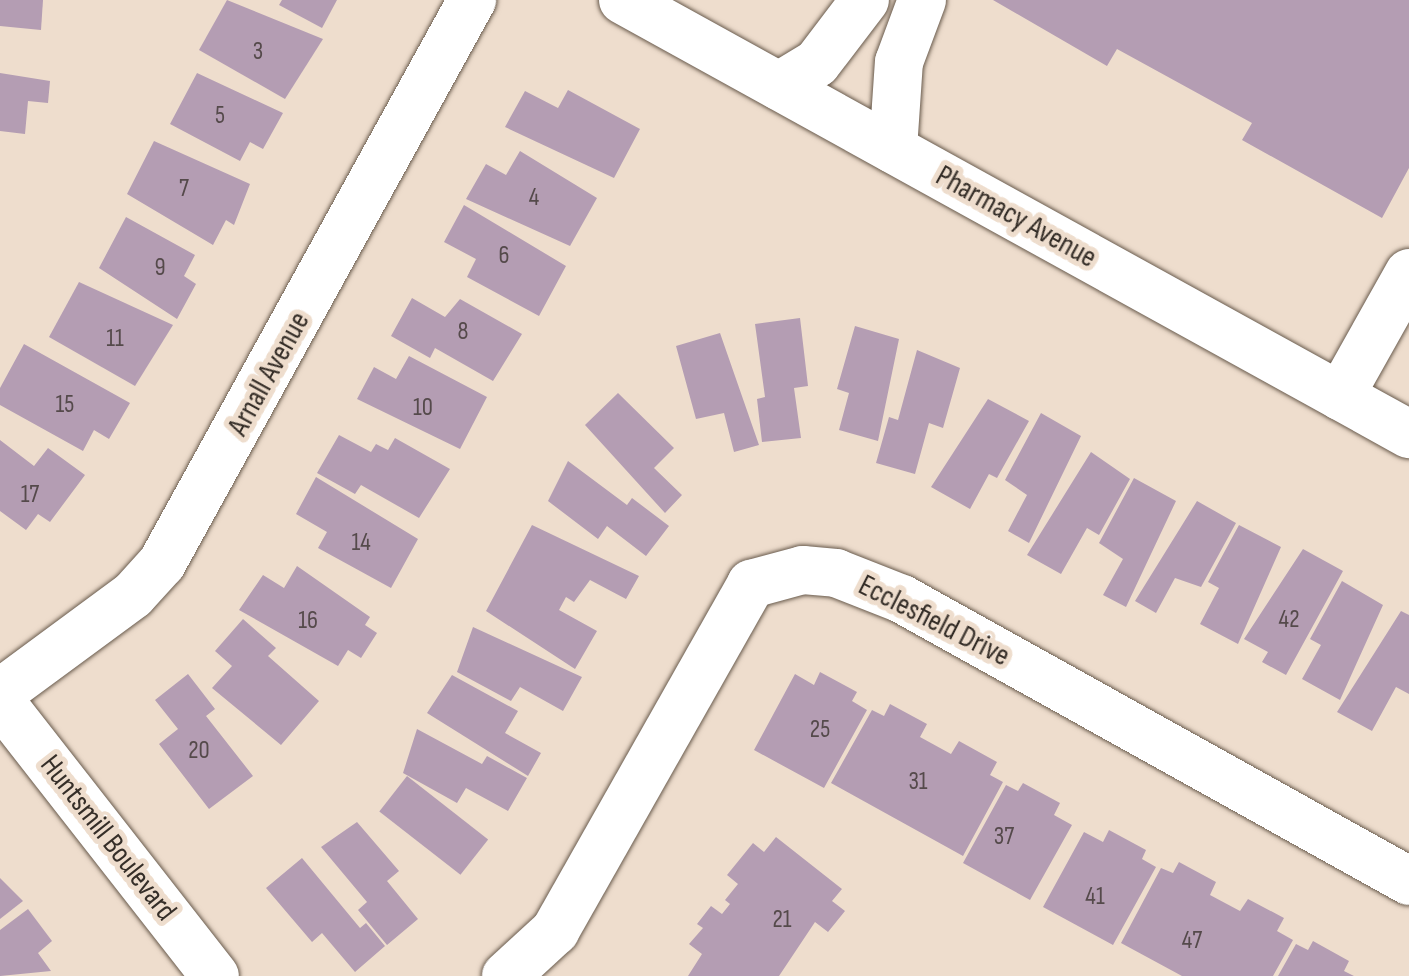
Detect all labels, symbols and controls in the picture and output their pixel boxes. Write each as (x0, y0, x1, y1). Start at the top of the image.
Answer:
house number: 3 (253, 37, 263, 67)
house number: 5 (215, 101, 225, 131)
street label: Pharmacy Avenue (929, 158, 1103, 276)
house number: 7 (179, 174, 189, 204)
house number: 4 (529, 183, 539, 213)
house number: 6 (499, 241, 509, 271)
house number: 9 (154, 253, 166, 283)
street label: Arnall Avenue (220, 306, 318, 442)
house number: 8 (458, 317, 468, 347)
house number: 11 (106, 324, 124, 354)
house number: 15 (56, 390, 74, 420)
house number: 10 (413, 393, 433, 423)
house number: 17 (21, 480, 39, 510)
house number: 14 (351, 528, 371, 558)
street label: Ecclesfield Drive (852, 568, 1016, 674)
house number: 42 (1279, 605, 1299, 635)
house number: 16 (298, 606, 318, 636)
house number: 25 (810, 715, 830, 745)
house number: 20 (188, 736, 210, 766)
street label: Huntsmill Boulevard (32, 748, 184, 928)
house number: 31 (908, 767, 928, 797)
house number: 37 (994, 822, 1014, 852)
house number: 41 (1085, 882, 1105, 912)
house number: 21 (772, 905, 792, 935)
house number: 47 (1182, 926, 1202, 956)

